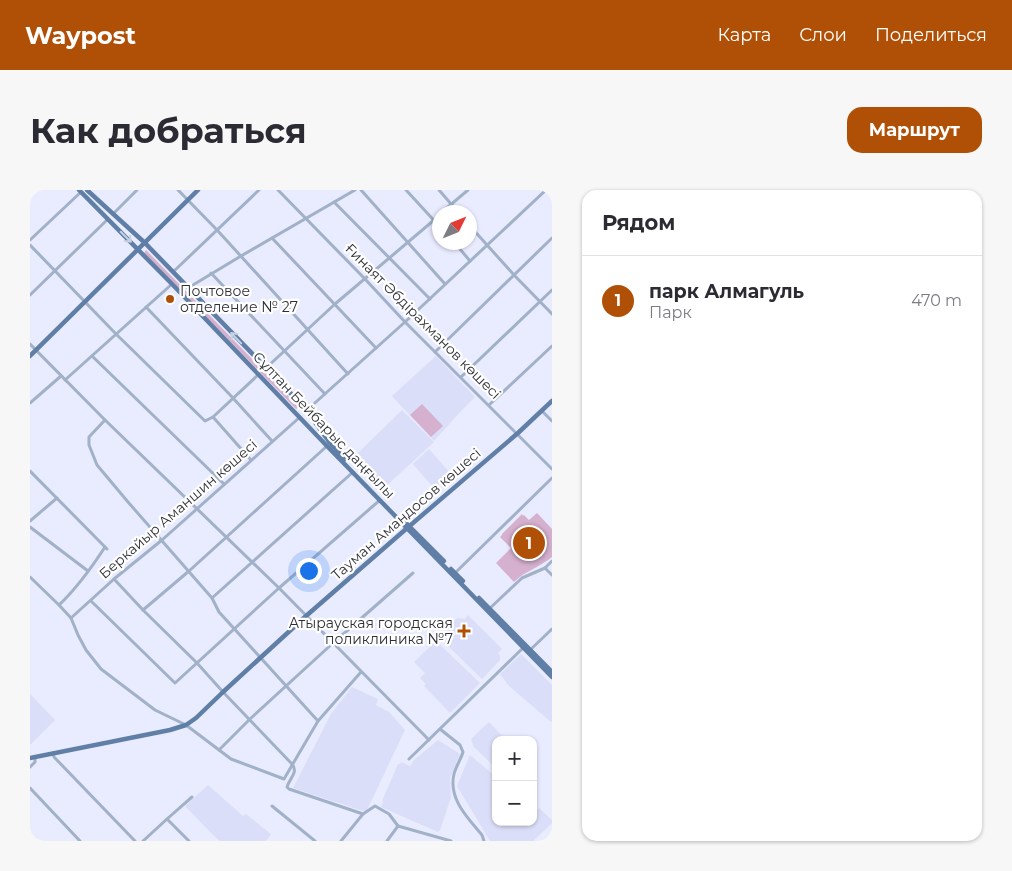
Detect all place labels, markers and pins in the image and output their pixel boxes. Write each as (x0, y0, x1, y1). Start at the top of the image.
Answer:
place label: Почтовое отделение № 27 (180, 282, 298, 316)
marker: Почтовое отделение № 27 (164, 293, 176, 305)
pin: 1 (513, 524, 545, 562)
place label: Атырауская городская поликлиника №7 (289, 614, 453, 648)
marker: Атырауская городская поликлиника №7 (457, 624, 471, 638)

